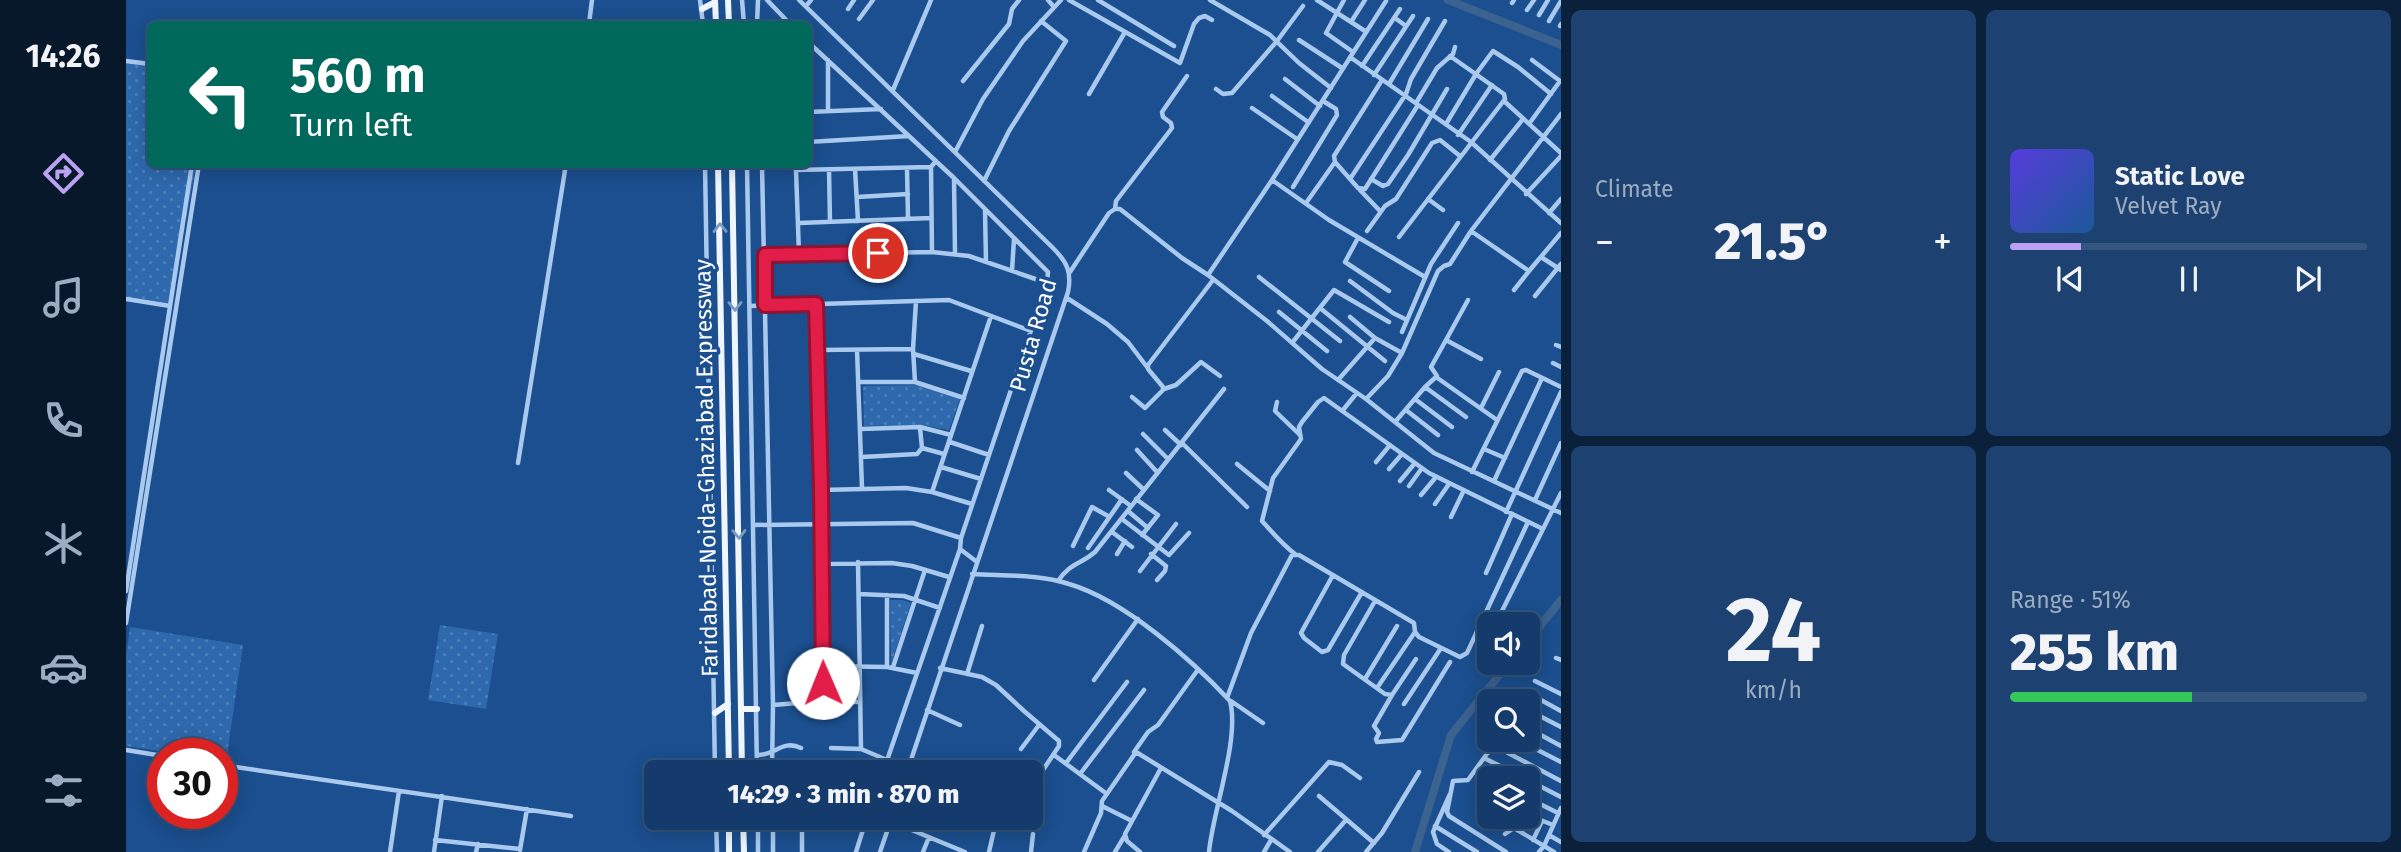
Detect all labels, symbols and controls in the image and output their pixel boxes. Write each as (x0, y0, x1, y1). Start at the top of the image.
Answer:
text: 14:26 (25, 37, 101, 75)
text: 560 m (290, 46, 426, 105)
icon: left (175, 49, 266, 140)
text: Turn left (290, 106, 412, 144)
icon: directions (39, 149, 88, 198)
text: Static Love (2115, 161, 2245, 192)
text: Climate (1595, 175, 1674, 203)
text: Velvet Ray (2115, 192, 2222, 220)
text: 21.5° (1714, 210, 1833, 273)
text: − (1595, 219, 1614, 265)
text: + (1933, 219, 1952, 265)
one-way arrow (712, 223, 727, 234)
pin (848, 223, 908, 283)
icon: arrive (859, 234, 897, 272)
street label: Faridabad-Noida-Ghaziabad Expressway (688, 258, 724, 677)
icon: previous (2051, 260, 2089, 298)
icon: pause (2170, 260, 2208, 298)
icon: next (2289, 260, 2327, 298)
icon: music (39, 273, 88, 322)
street label: Pusta Road (1003, 275, 1063, 395)
one-way arrow (727, 301, 743, 312)
icon: phone (39, 396, 88, 445)
icon: climate (39, 519, 88, 568)
one-way arrow (731, 529, 747, 539)
text: 24 (1726, 576, 1821, 685)
text: Range · 51% (2010, 586, 2131, 614)
map controls (1477, 612, 1540, 829)
button: sound (1477, 612, 1540, 675)
text: 255 km (2010, 621, 2179, 684)
icon: car (39, 643, 88, 692)
position arrow (786, 646, 860, 720)
text: km/h (1745, 676, 1802, 704)
button: search (1477, 689, 1540, 752)
speed limit sign: 30 (147, 738, 238, 829)
icon: filters (39, 766, 88, 815)
button: layers (1477, 766, 1540, 829)
text: 14:29 · 3 min · 870 m (728, 779, 959, 810)

